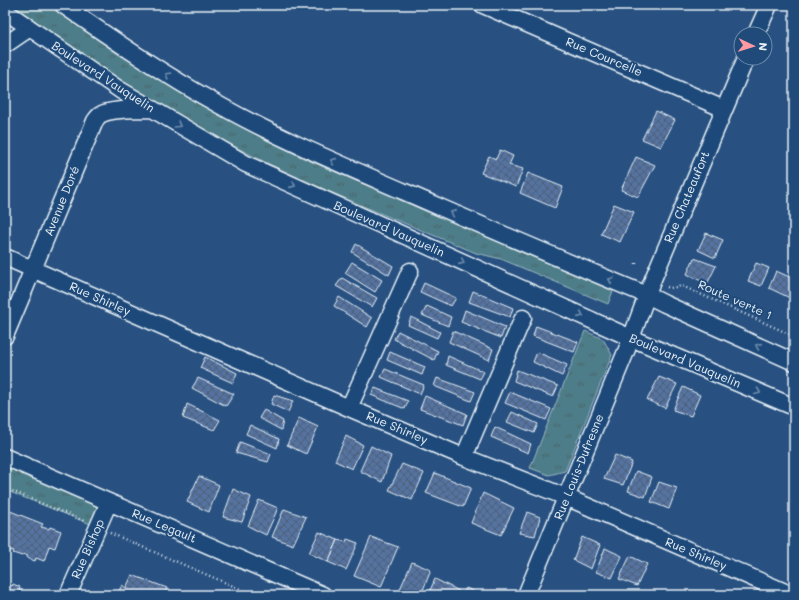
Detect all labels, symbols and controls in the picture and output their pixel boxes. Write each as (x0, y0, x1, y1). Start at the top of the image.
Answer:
north arrow (733, 26, 773, 66)
street label: Rue Courcelle (564, 33, 645, 79)
street label: Boulevard Vauquelin (49, 37, 158, 115)
text: N (756, 42, 771, 51)
one-way arrow (166, 73, 173, 80)
one-way arrow (174, 120, 181, 127)
street label: Rue Chateaufort (660, 148, 713, 245)
one-way arrow (330, 158, 338, 166)
street label: Avenue Doré (40, 163, 82, 238)
one-way arrow (288, 180, 296, 188)
street label: Boulevard Vauquelin (331, 196, 447, 260)
one-way arrow (449, 210, 457, 218)
one-way arrow (458, 257, 466, 265)
street label: Route verte 1 (696, 276, 775, 323)
street label: Rue Shirley (67, 277, 134, 319)
one-way arrow (607, 277, 614, 285)
one-way arrow (576, 310, 584, 318)
street label: Boulevard Vauquelin (627, 329, 744, 391)
one-way arrow (755, 343, 763, 351)
one-way arrow (754, 387, 761, 395)
street label: Rue Shirley (364, 407, 431, 447)
street label: Rue Louis-Dufresne (550, 411, 607, 522)
street label: Rue Legault (130, 504, 199, 546)
street label: Rue Bishop (67, 516, 107, 581)
street label: Rue Shirley (663, 533, 730, 573)

